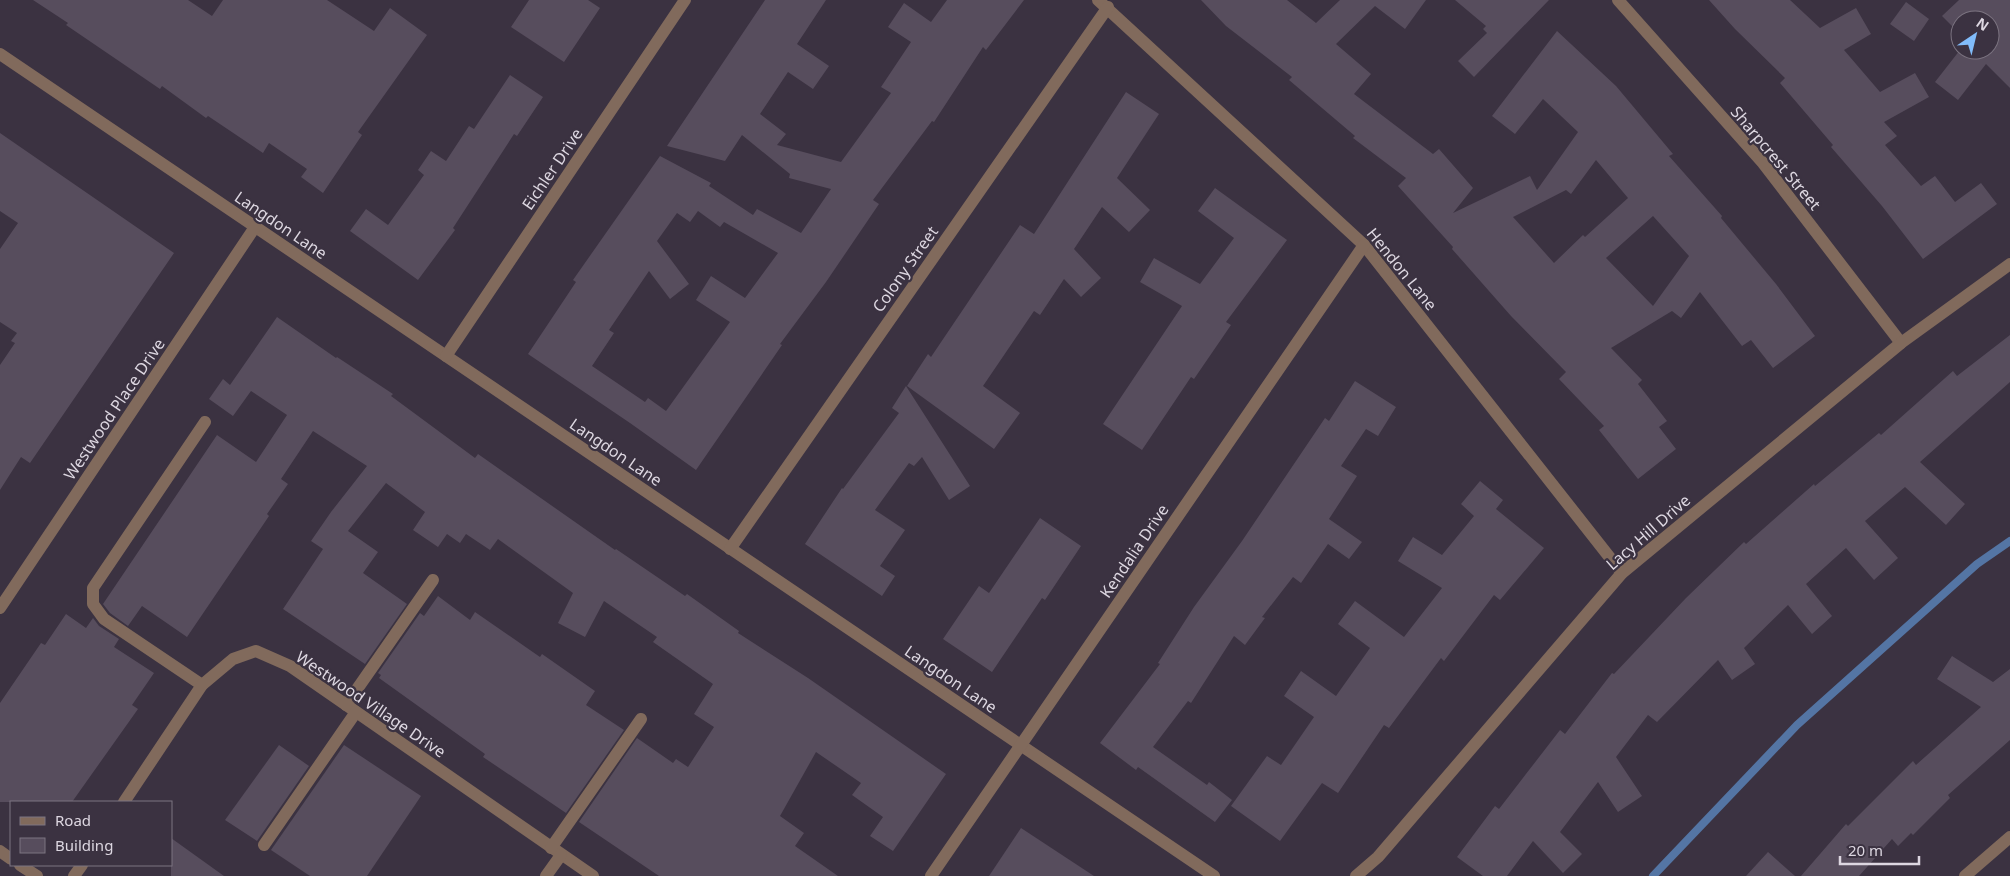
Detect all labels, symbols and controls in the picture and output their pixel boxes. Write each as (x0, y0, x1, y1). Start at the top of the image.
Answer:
north arrow (1950, 10, 2000, 60)
text: N (1973, 13, 1993, 35)
street label: Sharpcrest Street (1726, 101, 1826, 215)
street label: Eichler Drive (517, 124, 587, 214)
street label: Langdon Lane (231, 186, 331, 264)
street label: Colony Street (867, 221, 943, 316)
street label: Hendon Lane (1362, 223, 1442, 315)
street label: Westwood Place Drive (58, 334, 170, 484)
street label: Langdon Lane (566, 413, 666, 491)
street label: Lacy Hill Drive (1601, 489, 1695, 575)
street label: Kendalia Drive (1095, 500, 1173, 602)
street label: Langdon Lane (901, 640, 1001, 718)
street label: Westwood Village Drive (292, 646, 450, 762)
legend (10, 801, 172, 866)
text: Road (55, 810, 91, 830)
scale bar (1840, 834, 1919, 866)
text: Building (55, 835, 113, 855)
text: 20 m (1848, 840, 1883, 860)

